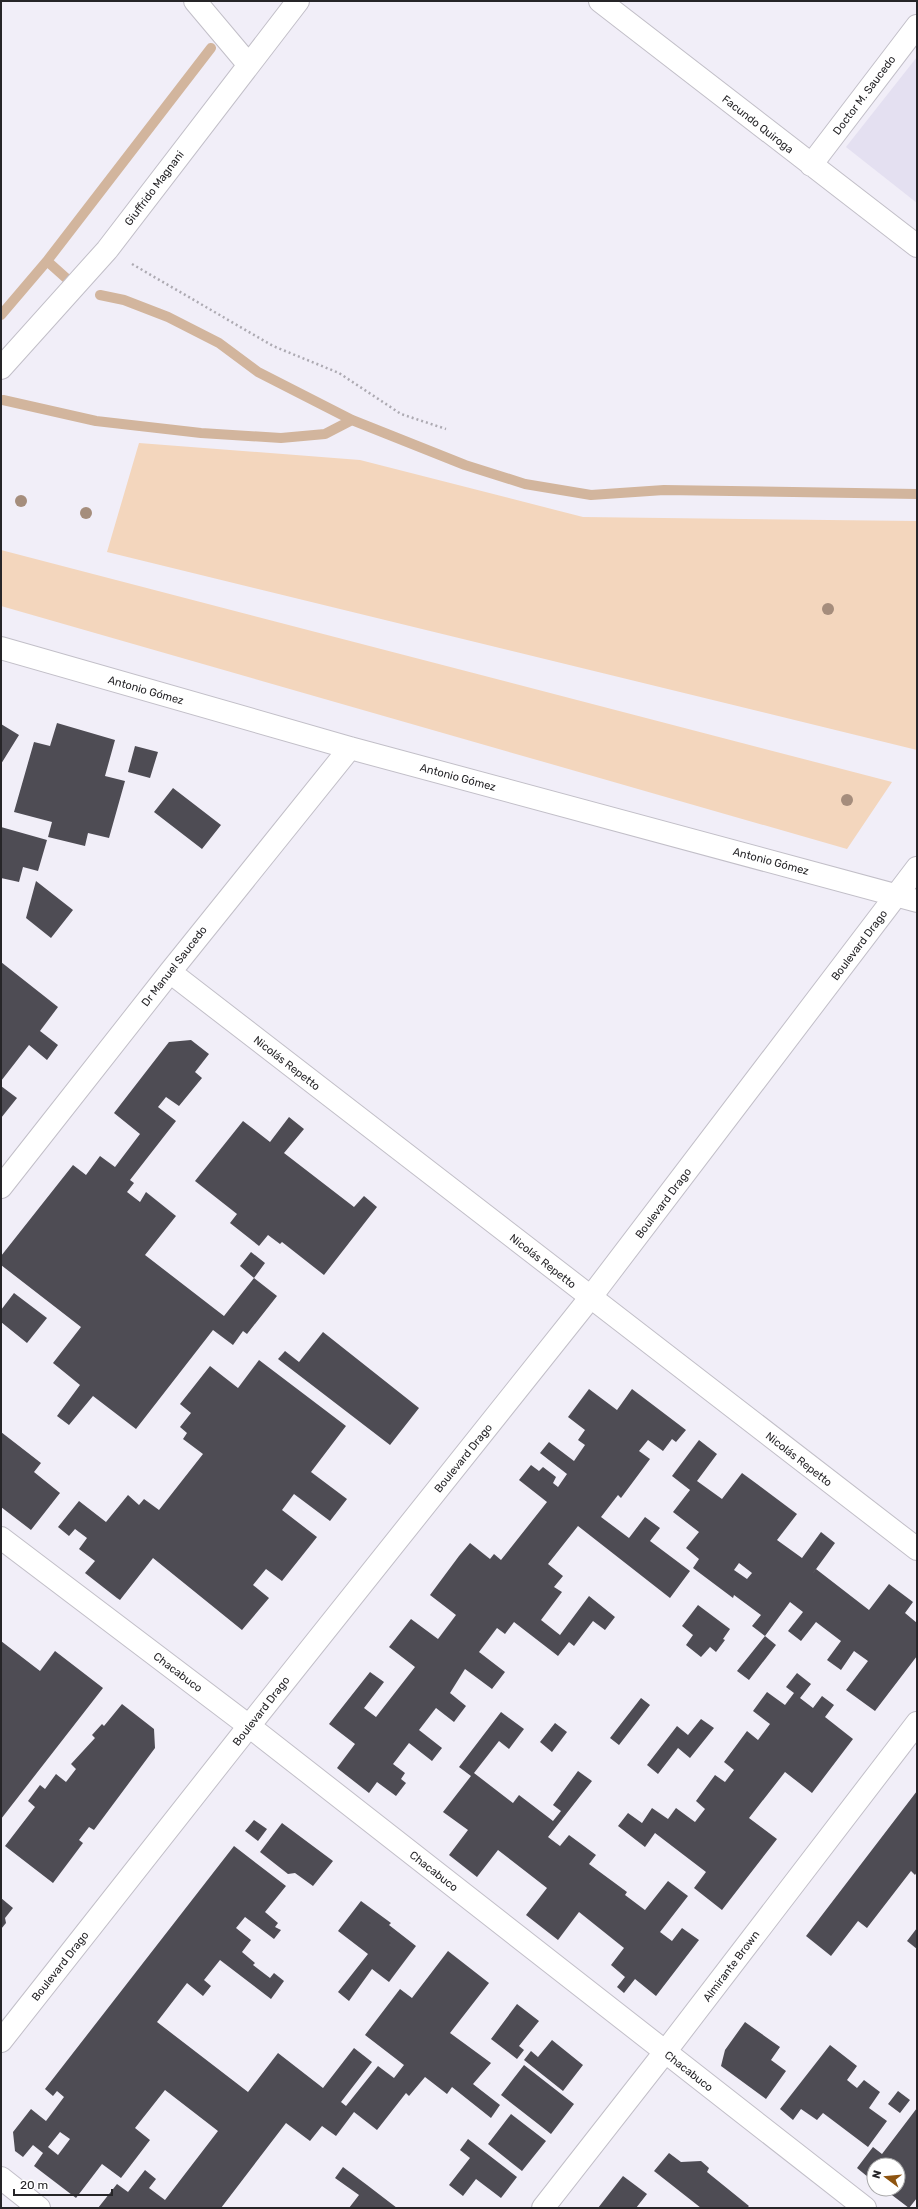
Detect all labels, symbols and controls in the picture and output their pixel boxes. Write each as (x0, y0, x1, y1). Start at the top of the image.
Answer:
street label: Doctor M. Saucedo (830, 53, 898, 138)
street label: Facundo Quiroga (719, 93, 796, 156)
street label: Giuffrido Magnani (122, 148, 187, 228)
street label: Antonio Gómez (106, 673, 186, 708)
street label: Antonio Gómez (418, 761, 498, 794)
street label: Antonio Gómez (731, 845, 811, 878)
street label: Boulevard Drago (829, 908, 890, 983)
street label: Dr Manuel Saucedo (139, 924, 210, 1009)
street label: Nicolás Repetto (251, 1033, 322, 1093)
street label: Boulevard Drago (633, 1166, 694, 1241)
street label: Nicolás Repetto (507, 1231, 578, 1291)
street label: Boulevard Drago (432, 1421, 495, 1495)
street label: Nicolás Repetto (763, 1429, 834, 1489)
street label: Chacabuco (151, 1650, 205, 1695)
street label: Boulevard Drago (230, 1674, 293, 1749)
street label: Chacabuco (407, 1848, 460, 1894)
street label: Almirante Brown (700, 1928, 762, 2004)
street label: Boulevard Drago (29, 1929, 92, 2004)
street label: Chacabuco (662, 2048, 715, 2094)
north arrow (866, 2157, 906, 2197)
text: N (870, 2169, 884, 2180)
scale bar (14, 2171, 112, 2197)
text: 20 m (20, 2178, 48, 2192)

